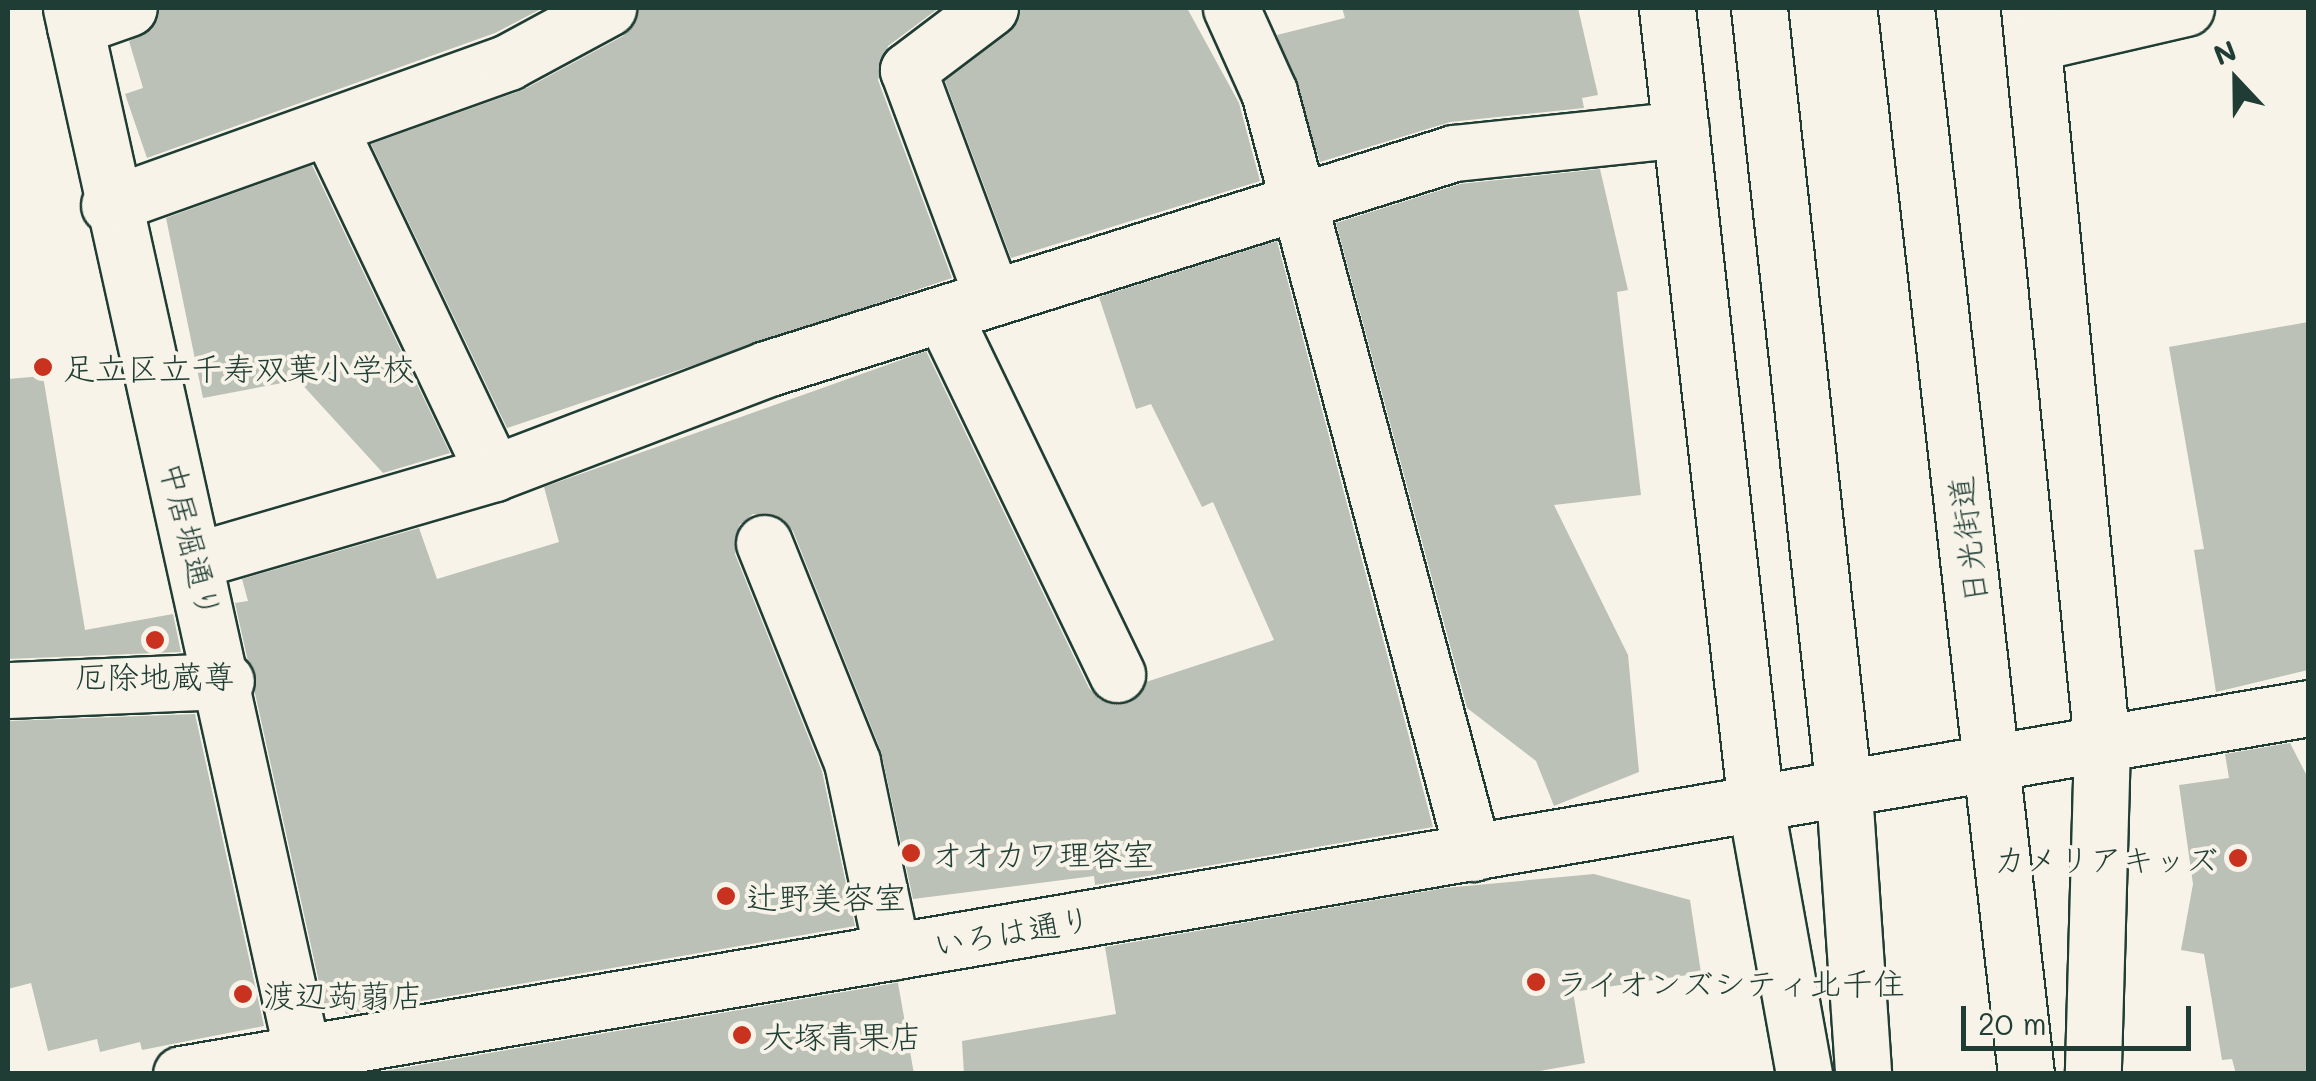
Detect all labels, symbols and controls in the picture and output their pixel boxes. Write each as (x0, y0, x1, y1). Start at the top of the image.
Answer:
north arrow (2186, 30, 2286, 130)
text: N (2208, 32, 2241, 73)
place label: 足立区立千寿双葉小学校 (63, 348, 415, 386)
marker: 足立区立千寿双葉小学校 (32, 356, 54, 378)
street label: 中居堀通り (154, 458, 230, 622)
street label: 日光街道 (1940, 474, 1994, 606)
marker: 厄除地蔵尊 (144, 629, 166, 651)
place label: 厄除地蔵尊 (75, 656, 235, 694)
place label: オオカワ理容室 (931, 834, 1155, 872)
place label: カメリアキッズ (1994, 839, 2218, 877)
marker: オオカワ理容室 (900, 842, 922, 864)
marker: カメリアキッズ (2227, 847, 2249, 869)
place label: 辻野美容室 (746, 877, 906, 915)
marker: 辻野美容室 (715, 885, 737, 907)
street label: いろは通り (930, 898, 1094, 964)
place label: ライオンズシティ北千住 (1556, 963, 1908, 1001)
marker: ライオンズシティ北千住 (1525, 971, 1547, 993)
place label: 渡辺蒟蒻店 (263, 975, 423, 1013)
marker: 渡辺蒟蒻店 (232, 983, 254, 1005)
scale bar (1966, 986, 2196, 1048)
text: 20 m (1978, 1003, 2047, 1043)
place label: 大塚青果店 (762, 1016, 922, 1054)
marker: 大塚青果店 (731, 1024, 753, 1046)

